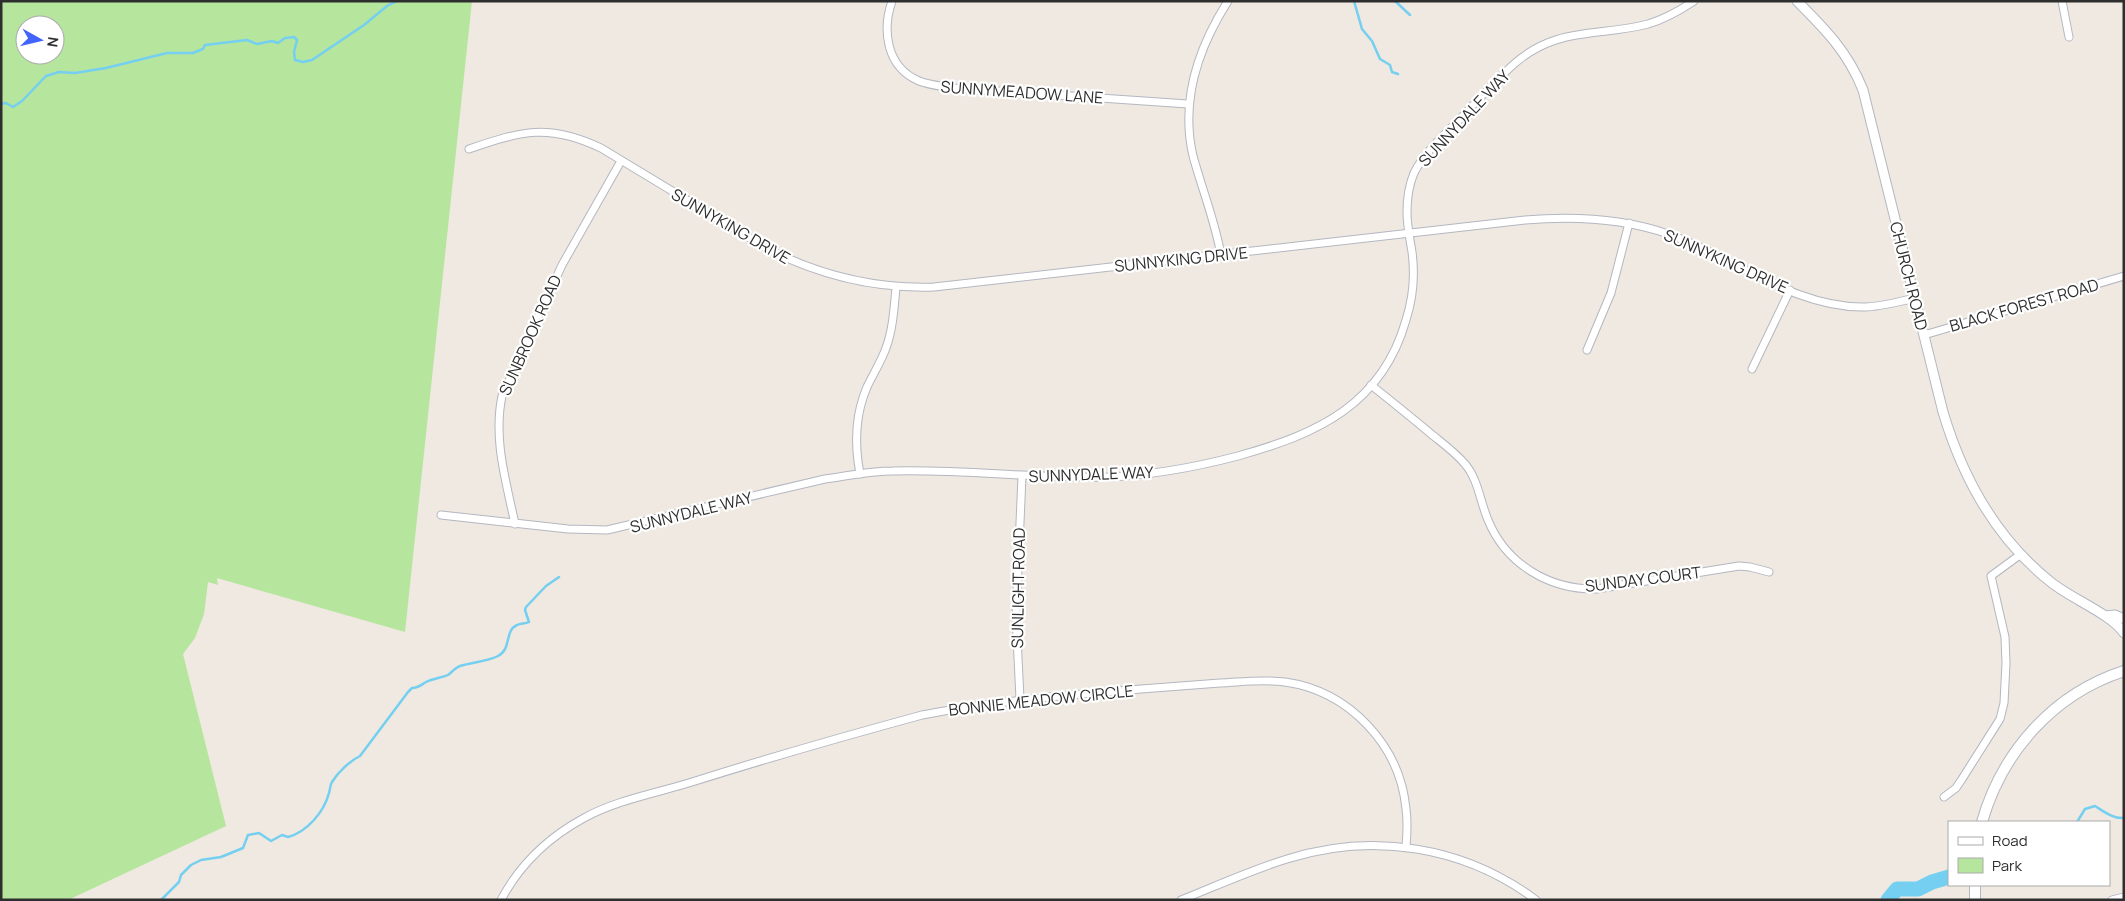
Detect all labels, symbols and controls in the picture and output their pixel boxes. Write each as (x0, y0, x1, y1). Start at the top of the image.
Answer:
north arrow (15, 15, 65, 65)
text: N (43, 36, 63, 48)
street label: SUNNYDALE WAY (1413, 65, 1515, 171)
street label: SUNNYMEADOW LANE (940, 75, 1104, 109)
street label: SUNNYKING DRIVE (668, 183, 794, 269)
street label: CHURCH ROAD (1885, 219, 1933, 333)
street label: SUNNYKING DRIVE (1660, 224, 1792, 298)
street label: SUNNYKING DRIVE (1113, 241, 1249, 277)
street label: SUNBROOK ROAD (494, 271, 567, 399)
street label: BLACK FOREST ROAD (1947, 273, 2101, 337)
street label: SUNNYDALE WAY (1028, 461, 1154, 487)
street label: SUNNYDALE WAY (628, 486, 754, 538)
street label: SUNLIGHT ROAD (1006, 527, 1030, 649)
street label: SUNDAY COURT (1584, 561, 1703, 597)
street label: BONNIE MEADOW CIRCLE (947, 679, 1135, 721)
legend (1948, 821, 2110, 886)
text: Road (1992, 830, 2028, 851)
text: Park (1992, 855, 2022, 876)

